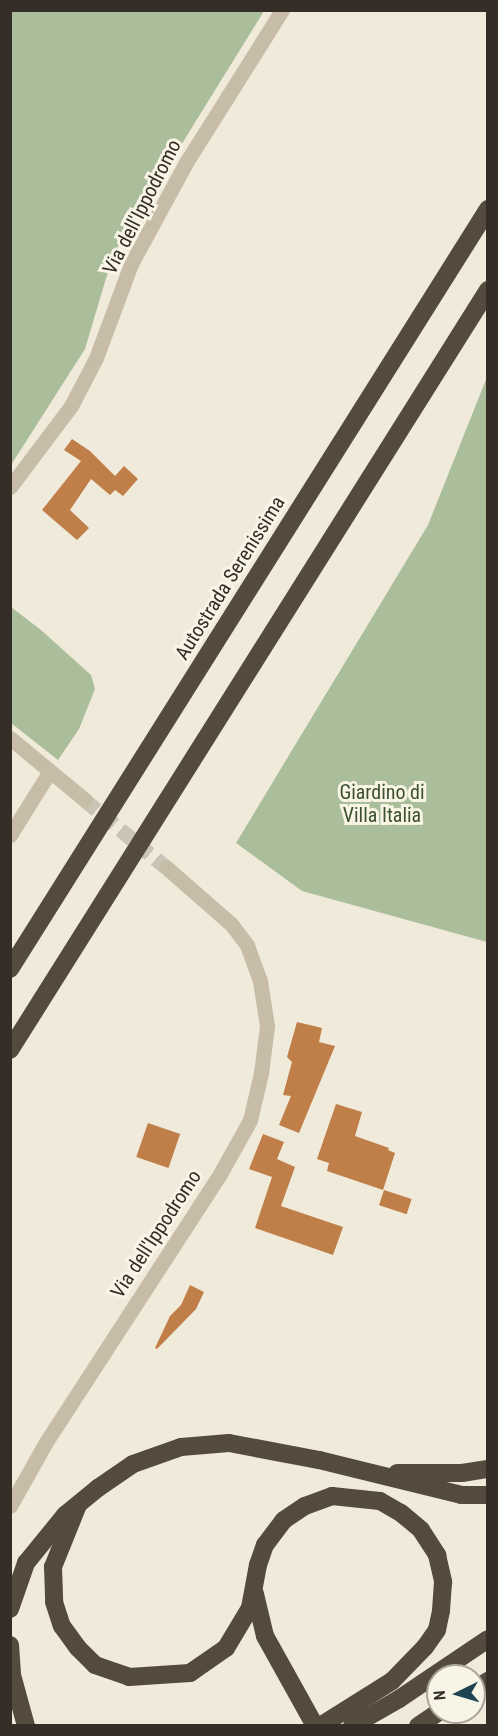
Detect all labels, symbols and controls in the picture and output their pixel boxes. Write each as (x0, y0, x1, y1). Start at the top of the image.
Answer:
street label: Via dell'Ippodromo (98, 136, 186, 278)
street label: Autostrada Serenissima (170, 492, 290, 664)
park label: Giardino di Villa Italia (339, 780, 425, 827)
street label: Via dell'Ippodromo (106, 1166, 206, 1302)
north arrow (426, 1664, 486, 1724)
text: N (430, 1690, 449, 1701)

